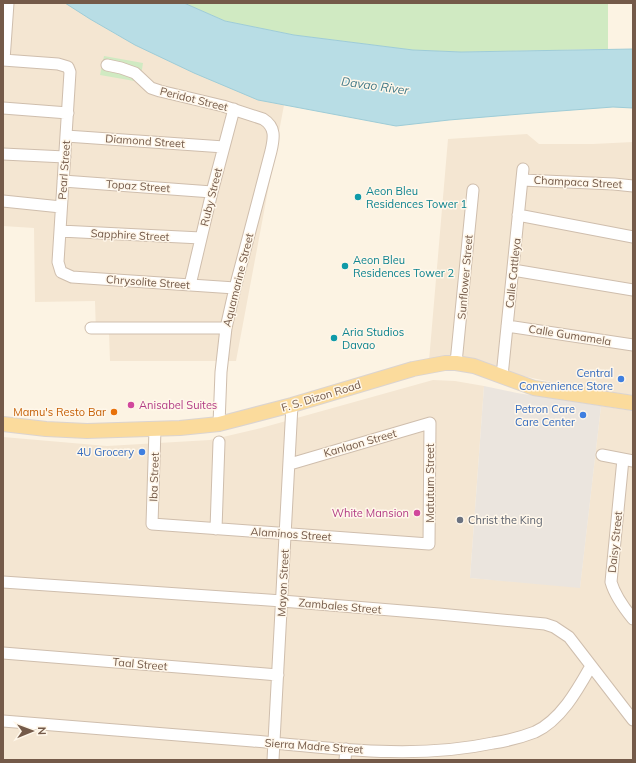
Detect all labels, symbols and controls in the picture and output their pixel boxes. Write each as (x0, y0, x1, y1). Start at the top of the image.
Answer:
water label: Davao River (340, 73, 410, 98)
street label: Peridot Street (159, 84, 230, 114)
street label: Diamond Street (105, 131, 185, 151)
street label: Pearl Street (55, 140, 73, 200)
street label: Ruby Street (197, 166, 225, 228)
street label: Champaca Street (533, 173, 623, 191)
street label: Topaz Street (105, 177, 171, 195)
place label: Aeon Bleu Residences Tower 1 (366, 184, 467, 211)
marker: Aeon Bleu Residences Tower 1 (353, 192, 363, 202)
street label: Sapphire Street (90, 226, 170, 244)
street label: Aquamarine Street (220, 232, 256, 328)
street label: Sunflower Street (454, 234, 476, 320)
street label: Calle Cattleya (502, 237, 524, 309)
place label: Aeon Bleu Residences Tower 2 (353, 253, 455, 280)
marker: Aeon Bleu Residences Tower 2 (340, 261, 350, 271)
street label: Chrysolite Street (106, 272, 191, 292)
street label: Calle Gumamela (528, 322, 612, 348)
place label: Aria Studios Davao (342, 325, 404, 352)
marker: Aria Studios Davao (329, 333, 339, 343)
place label: Central Convenience Store (519, 366, 613, 393)
marker: Central Convenience Store (616, 374, 626, 384)
street label: F. S. Dizon Road (280, 377, 362, 415)
place label: Anisabel Suites (139, 398, 217, 412)
marker: Anisabel Suites (126, 400, 136, 410)
place label: Petron Care Care Center (515, 402, 575, 429)
place label: Mamu's Resto Bar (13, 405, 106, 419)
marker: Mamu's Resto Bar (109, 407, 119, 417)
marker: Petron Care Care Center (578, 410, 588, 420)
street label: Kanlaon Street (322, 426, 398, 460)
street label: Matutum Street (423, 443, 437, 523)
place label: 4U Grocery (77, 445, 134, 459)
marker: 4U Grocery (137, 447, 147, 457)
street label: Iba Street (146, 452, 162, 502)
place label: White Mansion (332, 506, 409, 520)
marker: White Mansion (412, 508, 422, 518)
street label: Daisy Street (605, 510, 625, 574)
place label: Christ the King (468, 513, 543, 527)
marker: Christ the King (455, 515, 465, 525)
street label: Alaminos Street (250, 524, 332, 544)
street label: Mayon Street (274, 549, 292, 617)
street label: Zambales Street (298, 595, 382, 617)
street label: Taal Street (112, 655, 168, 673)
north arrow (12, 711, 52, 751)
text: N (35, 727, 49, 735)
street label: Sierra Madre Street (264, 736, 364, 756)

